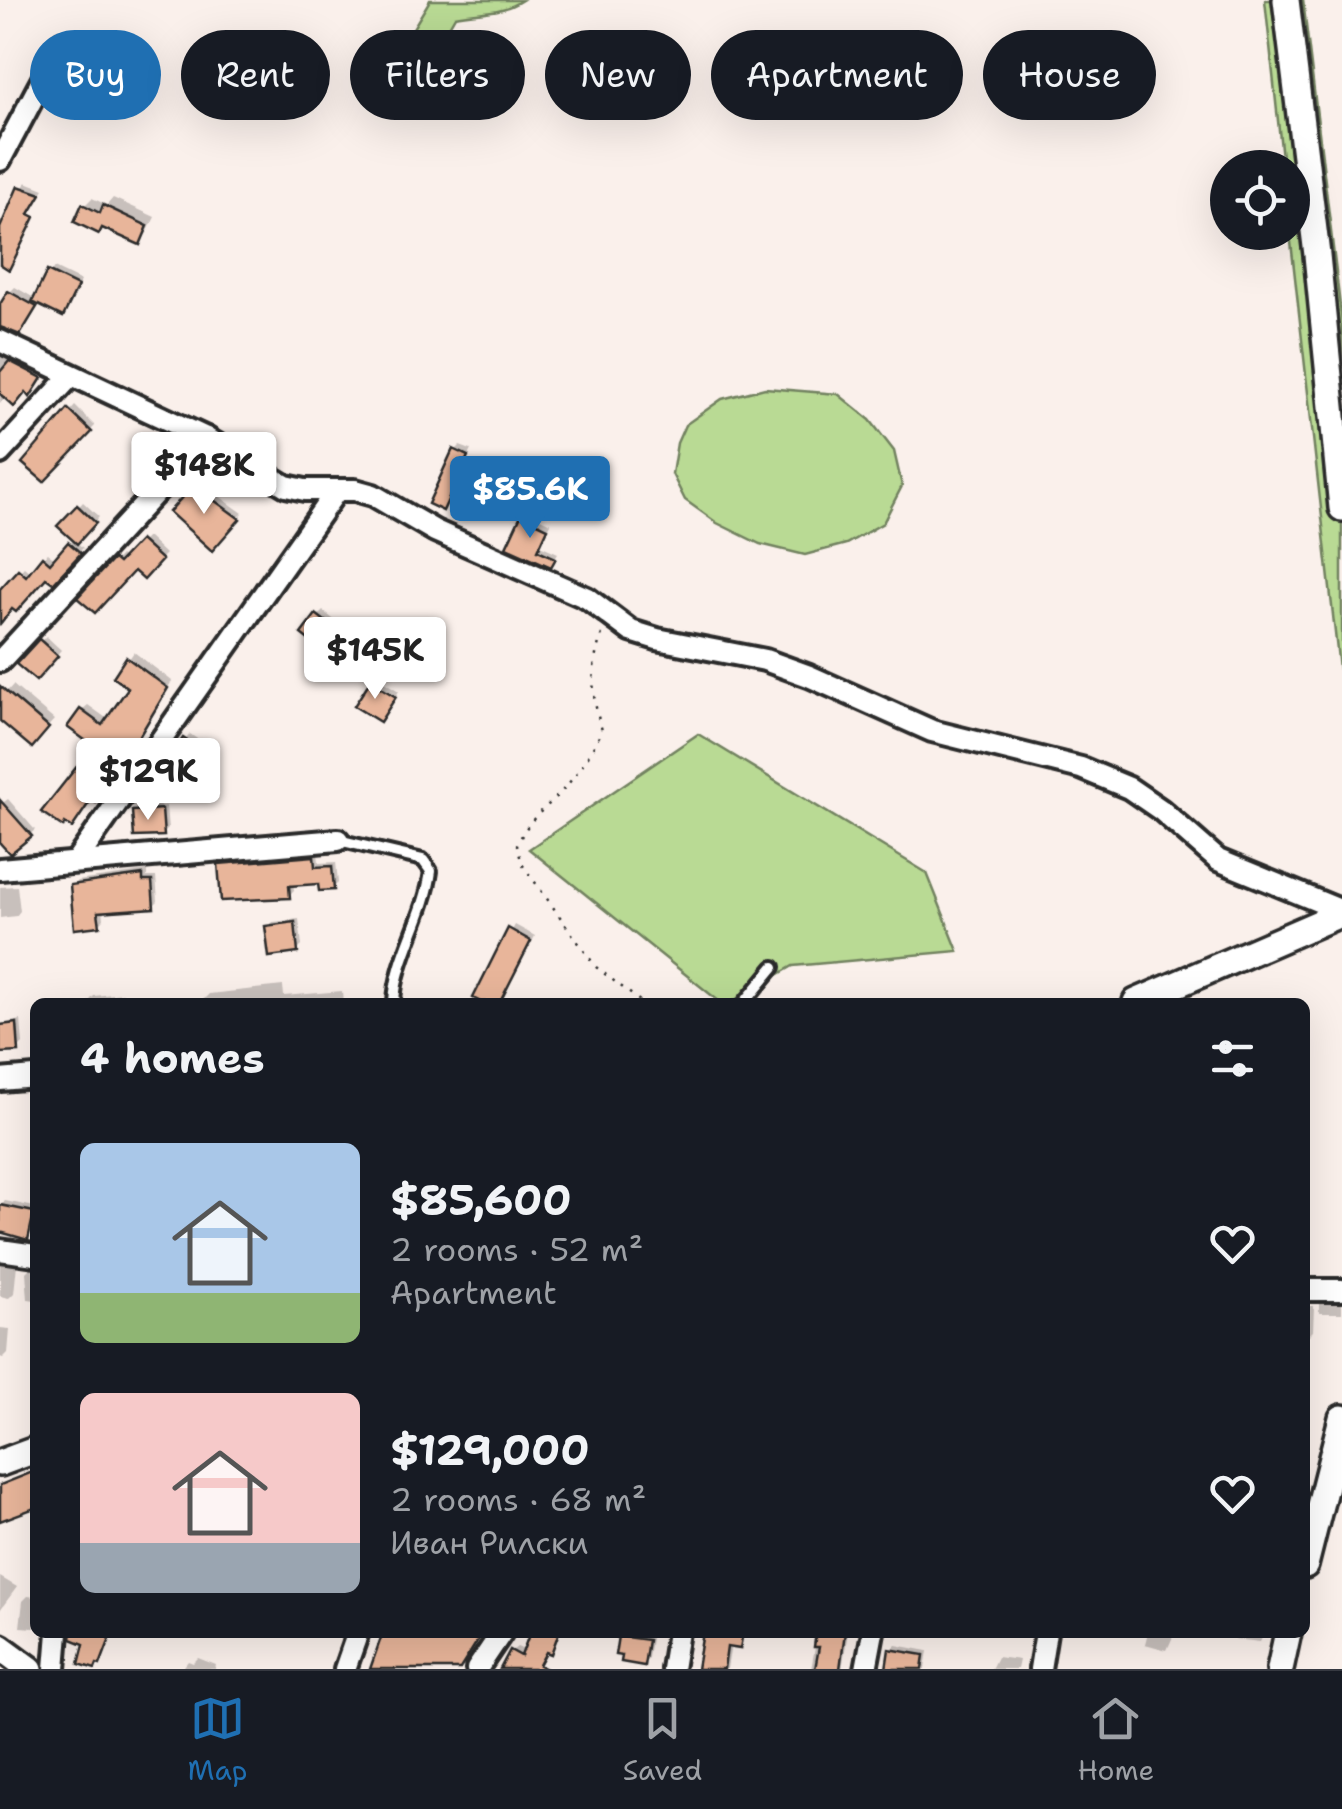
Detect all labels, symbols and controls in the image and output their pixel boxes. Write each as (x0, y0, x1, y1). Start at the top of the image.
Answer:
chip: Buy (30, 30, 161, 120)
chip: Rent (181, 30, 330, 120)
chip: Filters (350, 30, 525, 120)
chip: New (545, 30, 691, 120)
chip: Apartment (711, 30, 963, 120)
chip: House (983, 30, 1156, 120)
map controls (1210, 150, 1310, 250)
button: locate (1210, 150, 1310, 250)
pin: $148K (134, 432, 274, 517)
text: $148K (153, 443, 255, 486)
pin: $85.6K (449, 456, 611, 541)
text: $85.6K (472, 467, 588, 510)
pin: $145K (305, 617, 445, 702)
text: $145K (326, 628, 424, 671)
pin: $129K (78, 738, 218, 823)
text: $129K (98, 749, 198, 792)
text: 4 homes (80, 1030, 265, 1086)
icon: filters (1205, 1031, 1260, 1086)
text: $85,600 (390, 1172, 572, 1228)
icon: home (160, 1183, 280, 1303)
icon: heart (1205, 1216, 1260, 1271)
text: 2 rooms · 52 m² (390, 1228, 643, 1271)
text: Apartment (390, 1271, 557, 1314)
text: $129,000 (390, 1422, 590, 1478)
icon: home (160, 1433, 280, 1553)
icon: heart (1205, 1466, 1260, 1521)
text: 2 rooms · 68 m² (390, 1478, 646, 1521)
text: Иван Рилски (390, 1521, 588, 1564)
tab: Map (188, 1691, 248, 1789)
tab: Saved (623, 1691, 702, 1789)
tab: Home (1077, 1691, 1154, 1789)

